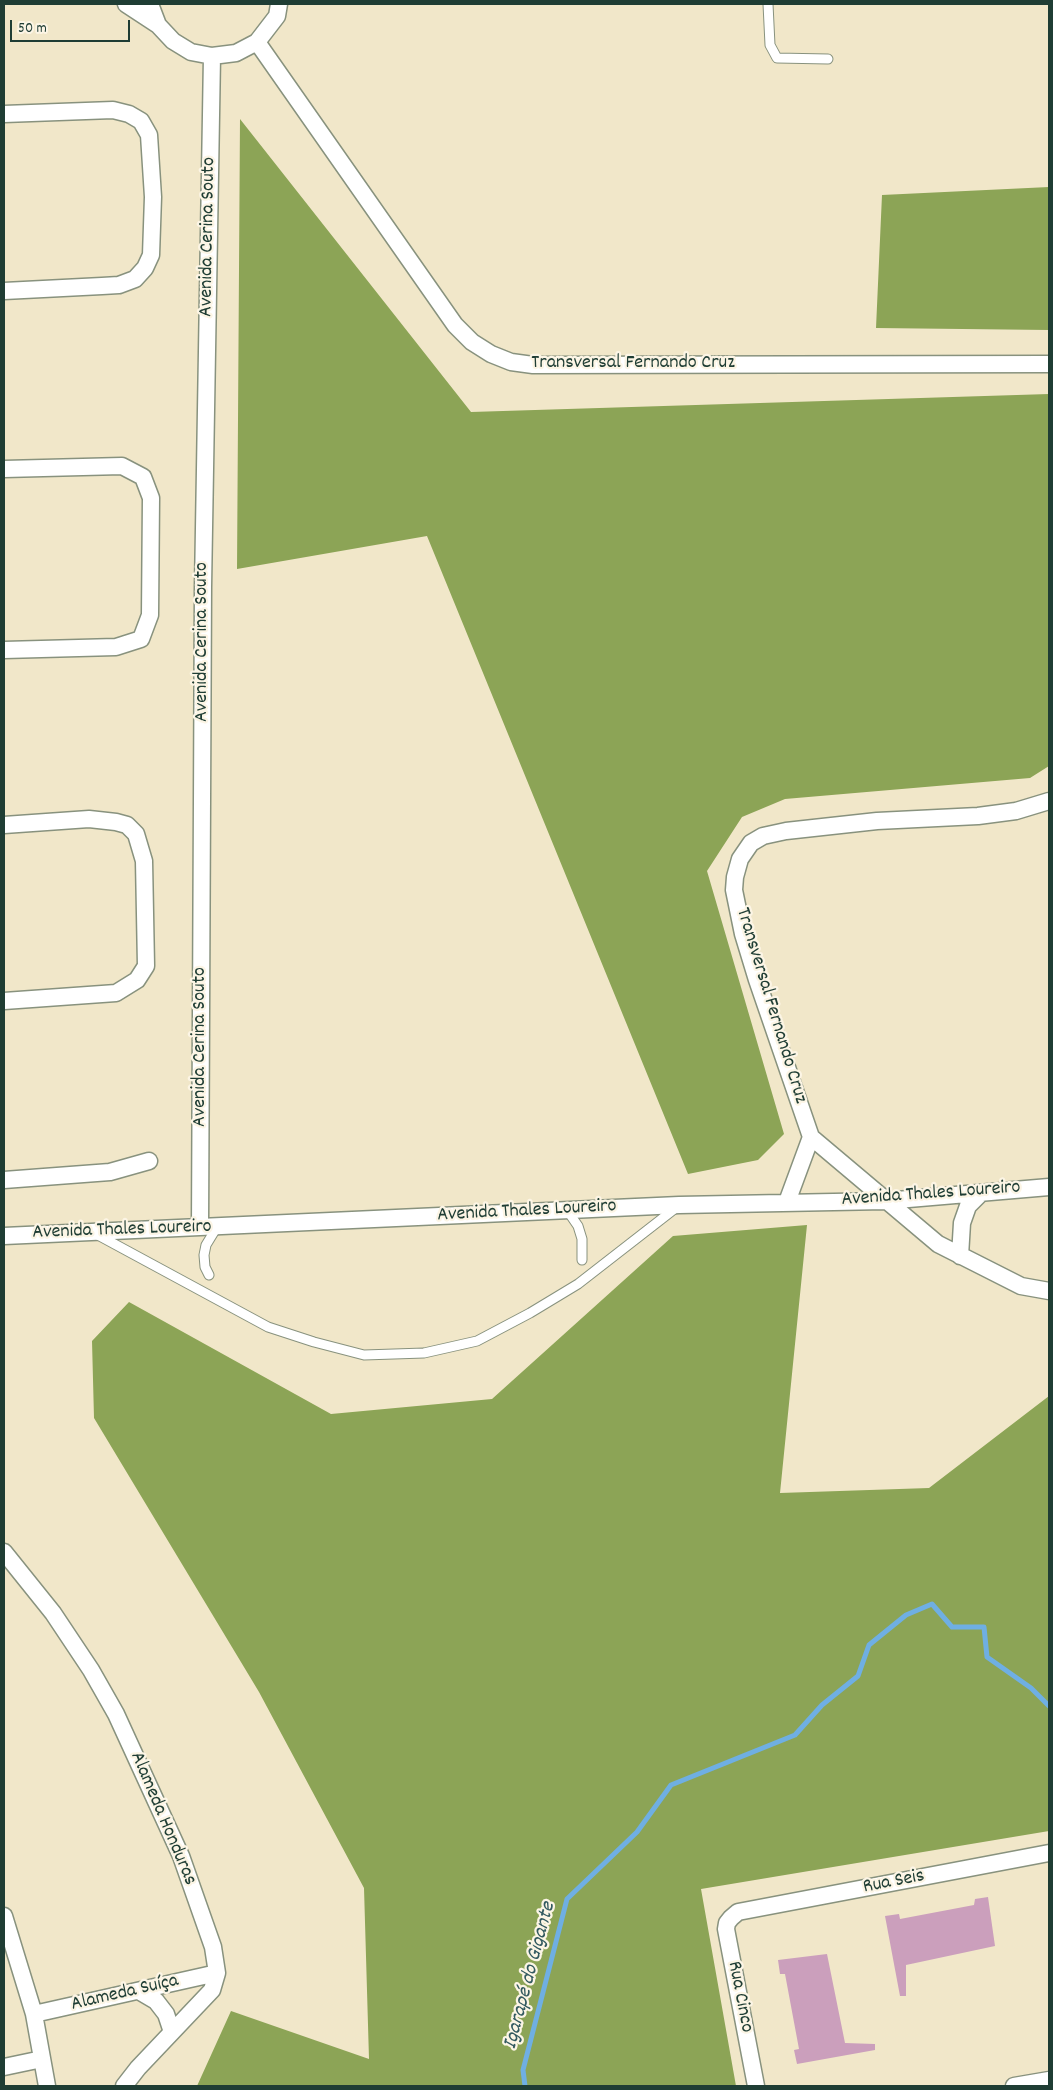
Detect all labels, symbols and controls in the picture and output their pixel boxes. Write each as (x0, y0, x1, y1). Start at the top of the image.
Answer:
scale bar (12, 10, 132, 42)
text: 50 m (18, 18, 47, 40)
street label: Avenida Cerina Souto (196, 157, 222, 317)
street label: Transversal Fernando Cruz (531, 352, 735, 376)
street label: Avenida Cerina Souto (191, 562, 215, 722)
street label: Transversal Fernando Cruz (729, 905, 811, 1107)
street label: Avenida Cerina Souto (189, 967, 213, 1127)
street label: Avenida Thales Loureiro (841, 1177, 1021, 1213)
street label: Avenida Thales Loureiro (437, 1195, 617, 1229)
street label: Avenida Thales Loureiro (32, 1216, 212, 1246)
street label: Alameda Honduras (123, 1749, 201, 1889)
street label: Rua Seis (861, 1865, 927, 1901)
water label: Igarapé do Gigante (499, 1900, 563, 2052)
street label: Rua Cinco (720, 1959, 758, 2035)
street label: Alameda Suíça (69, 1970, 181, 2018)

